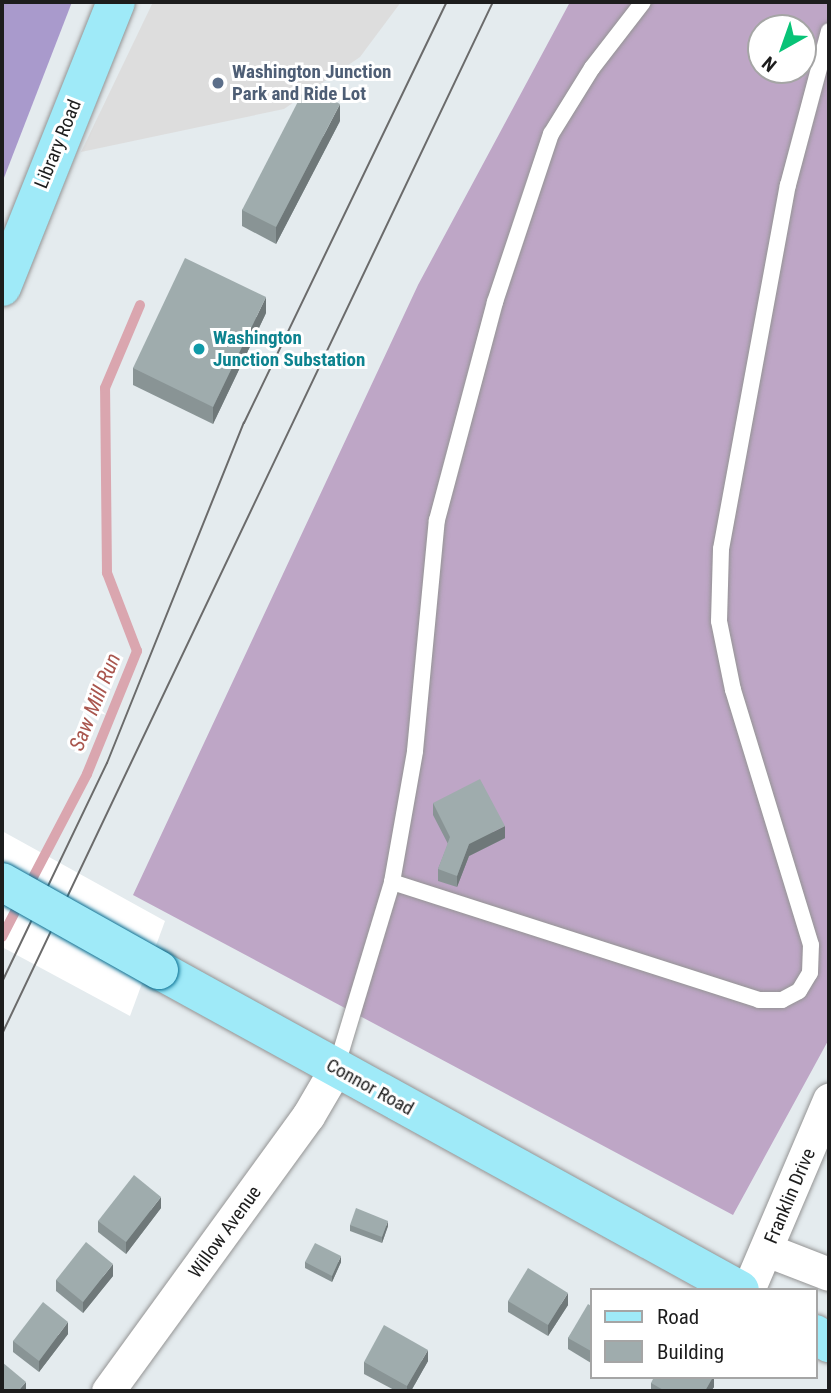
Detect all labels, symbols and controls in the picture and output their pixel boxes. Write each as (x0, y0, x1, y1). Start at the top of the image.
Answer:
north arrow (747, 14, 817, 84)
text: N (758, 51, 781, 76)
place label: Washington Junction Park and Ride Lot (232, 61, 391, 105)
marker: Washington Junction Park and Ride Lot (210, 75, 226, 91)
street label: Library Road (30, 96, 86, 192)
place label: Washington Junction Substation (213, 327, 365, 371)
marker: Washington Junction Substation (191, 341, 207, 357)
water label: Saw Mill Run (64, 650, 126, 754)
street label: Connor Road (322, 1054, 418, 1120)
street label: Franklin Drive (760, 1145, 820, 1247)
street label: Willow Avenue (184, 1181, 266, 1283)
legend (590, 1288, 817, 1379)
text: Road (657, 1305, 699, 1329)
text: Building (657, 1340, 724, 1364)

